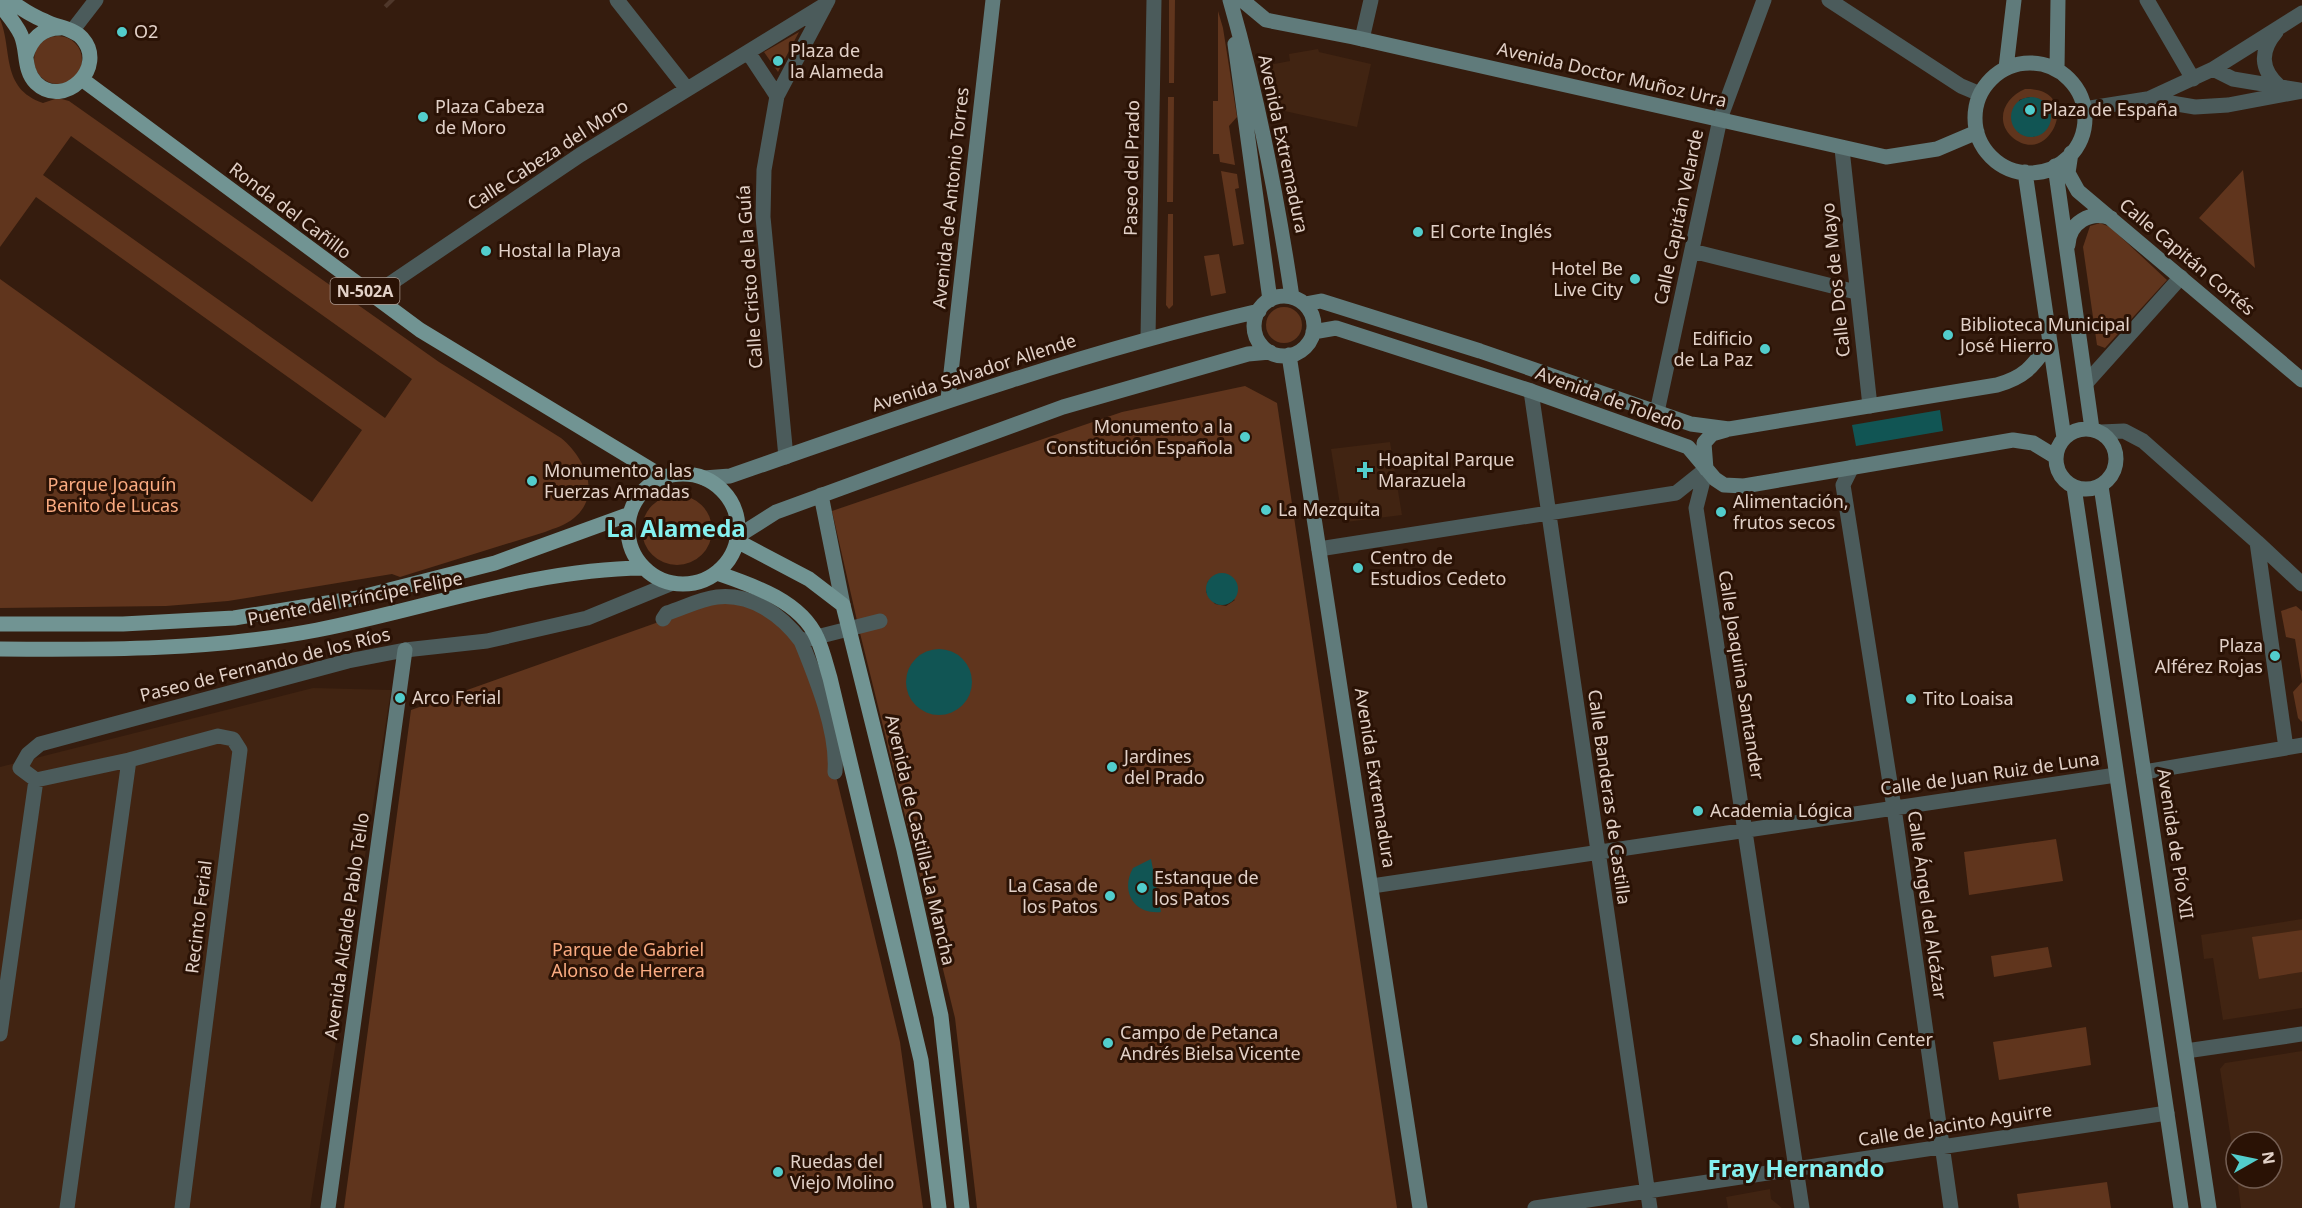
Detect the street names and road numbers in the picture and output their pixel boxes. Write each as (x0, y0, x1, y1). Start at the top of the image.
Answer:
street label: Avenida Doctor Muñoz Urra (1495, 36, 1729, 112)
street label: Avenida Extremadura (1253, 52, 1315, 235)
street label: Avenida de Antonio Torres (926, 86, 974, 310)
street label: Calle Cabeza del Moro (462, 93, 632, 215)
street label: Paseo del Prado (1118, 100, 1144, 236)
street label: Calle Capitán Velarde (1648, 127, 1708, 307)
street label: Ronda del Cañillo (225, 156, 357, 264)
street label: Calle Cristo de la Guía (731, 184, 767, 370)
street label: Calle Capitán Cortés (2115, 192, 2261, 320)
street label: Calle Dos de Mayo (1815, 202, 1855, 359)
road number: N-502A (330, 278, 400, 304)
street label: Avenida Salvador Allende (868, 328, 1079, 416)
street label: Avenida de Toledo (1533, 360, 1686, 436)
street label: Puente del Príncipe Felipe (245, 565, 464, 631)
street label: Calle Joaquina Santander (1714, 568, 1770, 782)
street label: Paseo de Fernando de los Ríos (137, 621, 392, 707)
street label: Avenida Extremadura (1350, 686, 1402, 870)
street label: Calle Banderas de Castilla (1583, 688, 1637, 906)
street label: Avenida de Castilla-La Mancha (880, 712, 962, 967)
street label: Calle de Juan Ruiz de Luna (1879, 746, 2101, 800)
street label: Avenida de Pío XII (2152, 767, 2200, 921)
street label: Calle Ángel del Alcázar (1903, 809, 1953, 1001)
street label: Avenida Alcalde Pablo Tello (318, 811, 374, 1041)
street label: Recinto Ferial (179, 859, 217, 975)
street label: Calle de Jacinto Aguirre (1856, 1097, 2054, 1151)

